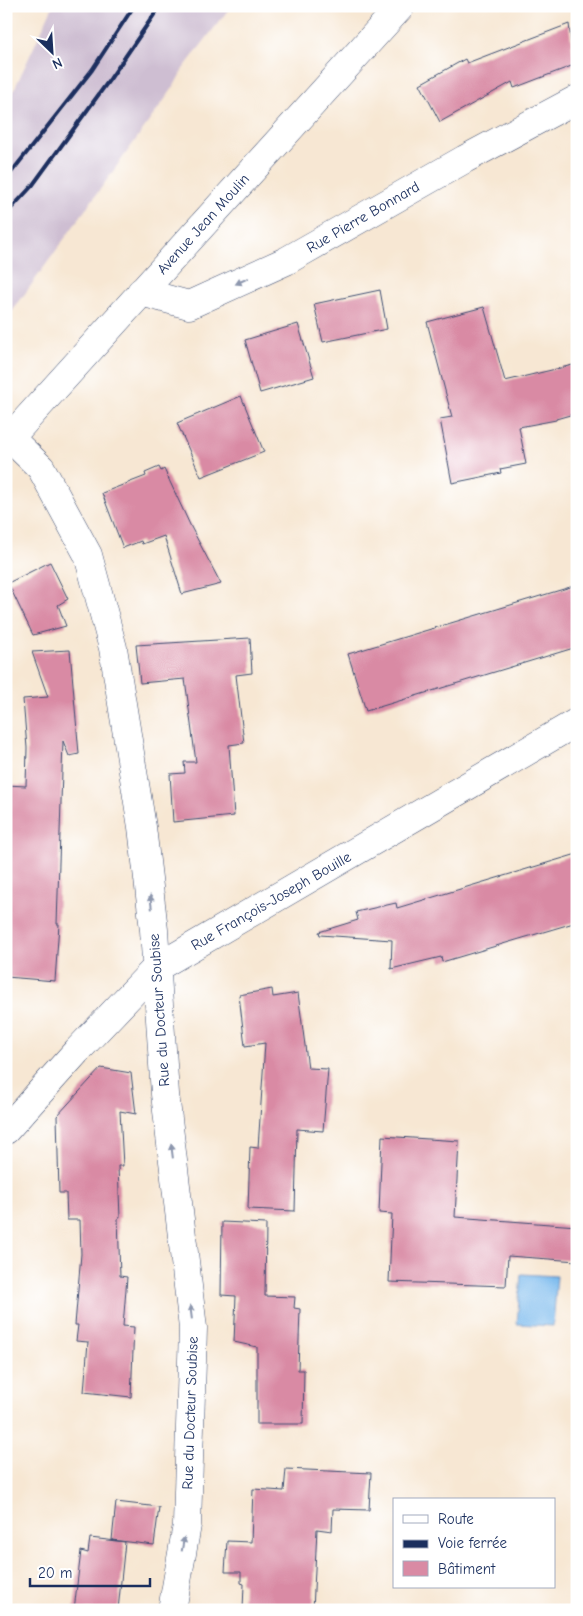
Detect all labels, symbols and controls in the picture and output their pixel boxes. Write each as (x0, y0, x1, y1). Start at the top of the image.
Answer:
north arrow (28, 28, 78, 78)
text: N (50, 54, 65, 73)
street label: Avenue Jean Moulin (153, 170, 253, 278)
street label: Rue Pierre Bonnard (303, 177, 423, 257)
one-way arrow (235, 278, 249, 286)
street label: Rue François-Joseph Bouille (188, 847, 355, 954)
one-way arrow (147, 894, 155, 910)
street label: Rue du Docteur Soubise (145, 932, 173, 1087)
one-way arrow (167, 1143, 175, 1159)
one-way arrow (187, 1304, 195, 1320)
street label: Rue du Docteur Soubise (178, 1336, 202, 1490)
legend (393, 1498, 556, 1588)
text: Route (438, 1510, 474, 1528)
text: Voie ferrée (438, 1534, 507, 1552)
one-way arrow (180, 1536, 188, 1552)
scale bar (30, 1556, 150, 1588)
text: Bâtiment (438, 1560, 496, 1578)
text: 20 m (38, 1564, 72, 1582)

